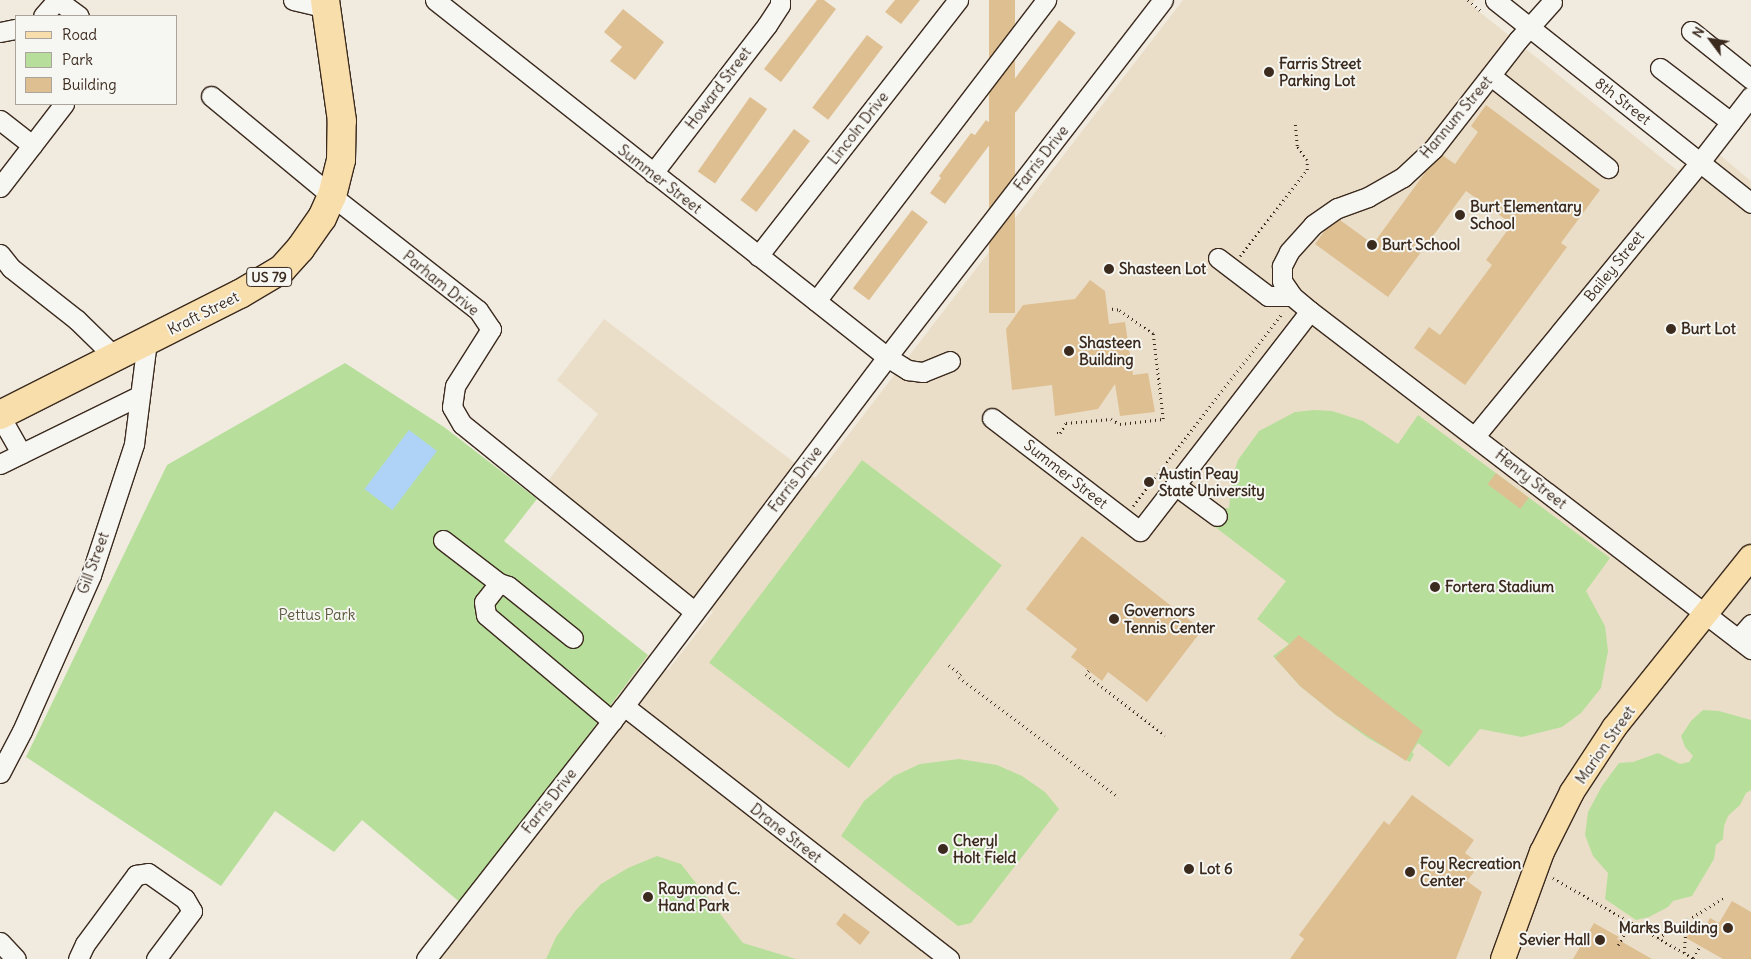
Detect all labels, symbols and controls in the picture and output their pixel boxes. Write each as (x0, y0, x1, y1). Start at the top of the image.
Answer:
legend (15, 15, 178, 105)
north arrow (1686, 15, 1736, 65)
text: N (1688, 23, 1708, 41)
text: Road (62, 25, 97, 44)
street label: Howard Street (681, 43, 755, 133)
text: Park (62, 50, 93, 69)
place label: Farris Street Parking Lot (1279, 54, 1361, 89)
marker: Farris Street Parking Lot (1263, 66, 1275, 78)
street label: Hannum Street (1416, 72, 1496, 162)
street label: 8th Street (1591, 74, 1655, 128)
text: Building (62, 75, 117, 94)
street label: Lincoln Drive (824, 88, 892, 168)
street label: Farris Drive (1010, 122, 1072, 194)
street label: Summer Street (615, 141, 705, 217)
place label: Burt Elementary School (1470, 197, 1582, 232)
marker: Burt Elementary School (1454, 209, 1466, 221)
street label: Bailey Street (1580, 227, 1648, 305)
place label: Burt School (1382, 236, 1460, 254)
marker: Burt School (1366, 239, 1378, 251)
street label: Parham Drive (399, 247, 483, 319)
place label: Shasteen Lot (1119, 260, 1206, 278)
marker: Shasteen Lot (1103, 263, 1115, 275)
road number: US 79 (245, 266, 293, 288)
street label: Kraft Street (164, 287, 242, 339)
place label: Burt Lot (1681, 320, 1736, 338)
marker: Burt Lot (1665, 323, 1677, 335)
place label: Shasteen Building (1079, 333, 1141, 368)
marker: Shasteen Building (1063, 345, 1075, 357)
street label: Summer Street (1021, 436, 1111, 512)
street label: Farris Drive (764, 443, 826, 515)
street label: Henry Street (1492, 446, 1570, 512)
place label: Austin Peay State University (1159, 464, 1265, 499)
marker: Austin Peay State University (1143, 476, 1155, 488)
street label: Gill Street (74, 530, 112, 596)
place label: Fortera Stadium (1445, 578, 1554, 596)
marker: Fortera Stadium (1429, 581, 1441, 593)
place label: Governors Tennis Center (1124, 601, 1215, 636)
park label: Pettus Park (279, 606, 355, 624)
marker: Governors Tennis Center (1108, 613, 1120, 625)
street label: Marion Street (1572, 703, 1638, 787)
street label: Farris Drive (518, 765, 580, 837)
street label: Drane Street (747, 800, 825, 866)
place label: Cheryl Holt Field (953, 831, 1016, 866)
marker: Cheryl Holt Field (937, 843, 949, 855)
place label: Foy Recreation Center (1420, 854, 1521, 889)
place label: Lot 6 (1199, 860, 1233, 878)
marker: Lot 6 (1183, 863, 1195, 875)
marker: Foy Recreation Center (1404, 866, 1416, 878)
place label: Raymond C. Hand Park (658, 879, 740, 914)
marker: Raymond C. Hand Park (642, 891, 654, 903)
place label: Marks Building (1619, 919, 1718, 937)
marker: Marks Building (1722, 922, 1734, 934)
place label: Sevier Hall (1519, 931, 1590, 949)
marker: Sevier Hall (1594, 934, 1606, 946)

